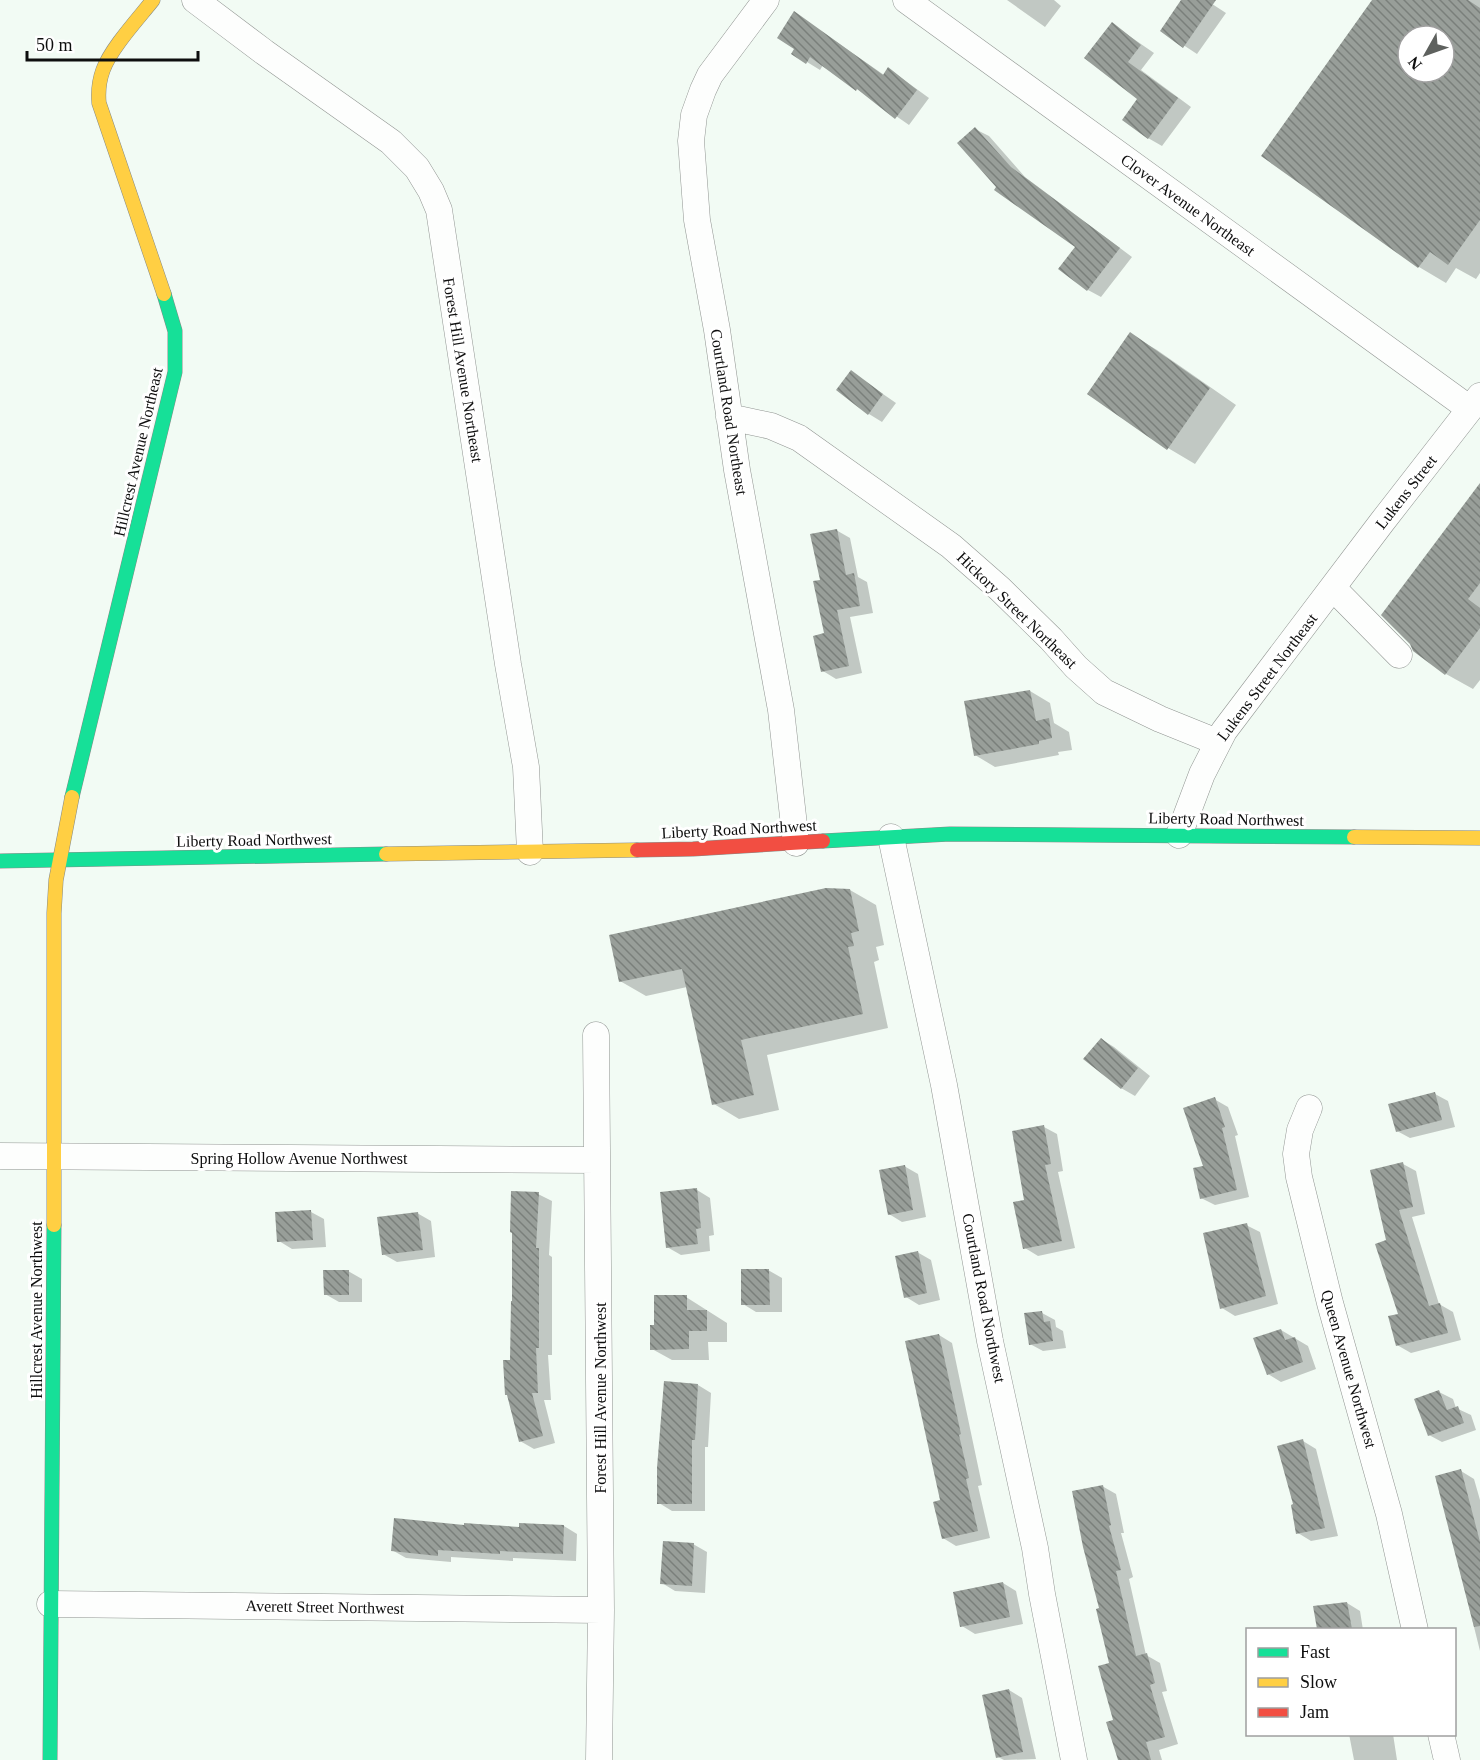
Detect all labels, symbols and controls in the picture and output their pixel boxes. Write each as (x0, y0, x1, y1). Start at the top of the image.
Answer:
scale bar (27, 24, 198, 62)
north arrow (1396, 24, 1456, 84)
text: 50 m (36, 35, 73, 55)
text: N (1404, 53, 1425, 73)
street label: Clover Avenue Northeast (1118, 151, 1259, 260)
street label: Forest Hill Avenue Northeast (440, 276, 486, 464)
street label: Courtland Road Northeast (707, 328, 751, 497)
street label: Hillcrest Avenue Northeast (110, 365, 166, 538)
street label: Lukens Street (1372, 451, 1440, 532)
street label: Hickory Street Northeast (953, 548, 1081, 673)
street label: Lukens Street Northeast (1214, 610, 1321, 744)
street label: Liberty Road Northwest (1148, 809, 1304, 830)
street label: Liberty Road Northwest (661, 816, 818, 843)
street label: Liberty Road Northwest (176, 830, 332, 851)
street label: Spring Hollow Avenue Northwest (190, 1150, 408, 1168)
street label: Courtland Road Northwest (959, 1212, 1009, 1385)
street label: Hillcrest Avenue Northwest (28, 1221, 45, 1399)
street label: Queen Avenue Northwest (1318, 1288, 1380, 1451)
street label: Forest Hill Avenue Northwest (592, 1302, 609, 1494)
street label: Averett Street Northwest (245, 1597, 405, 1617)
legend (1246, 1628, 1456, 1736)
text: Fast (1300, 1642, 1330, 1662)
text: Slow (1300, 1672, 1337, 1692)
text: Jam (1300, 1702, 1329, 1722)

